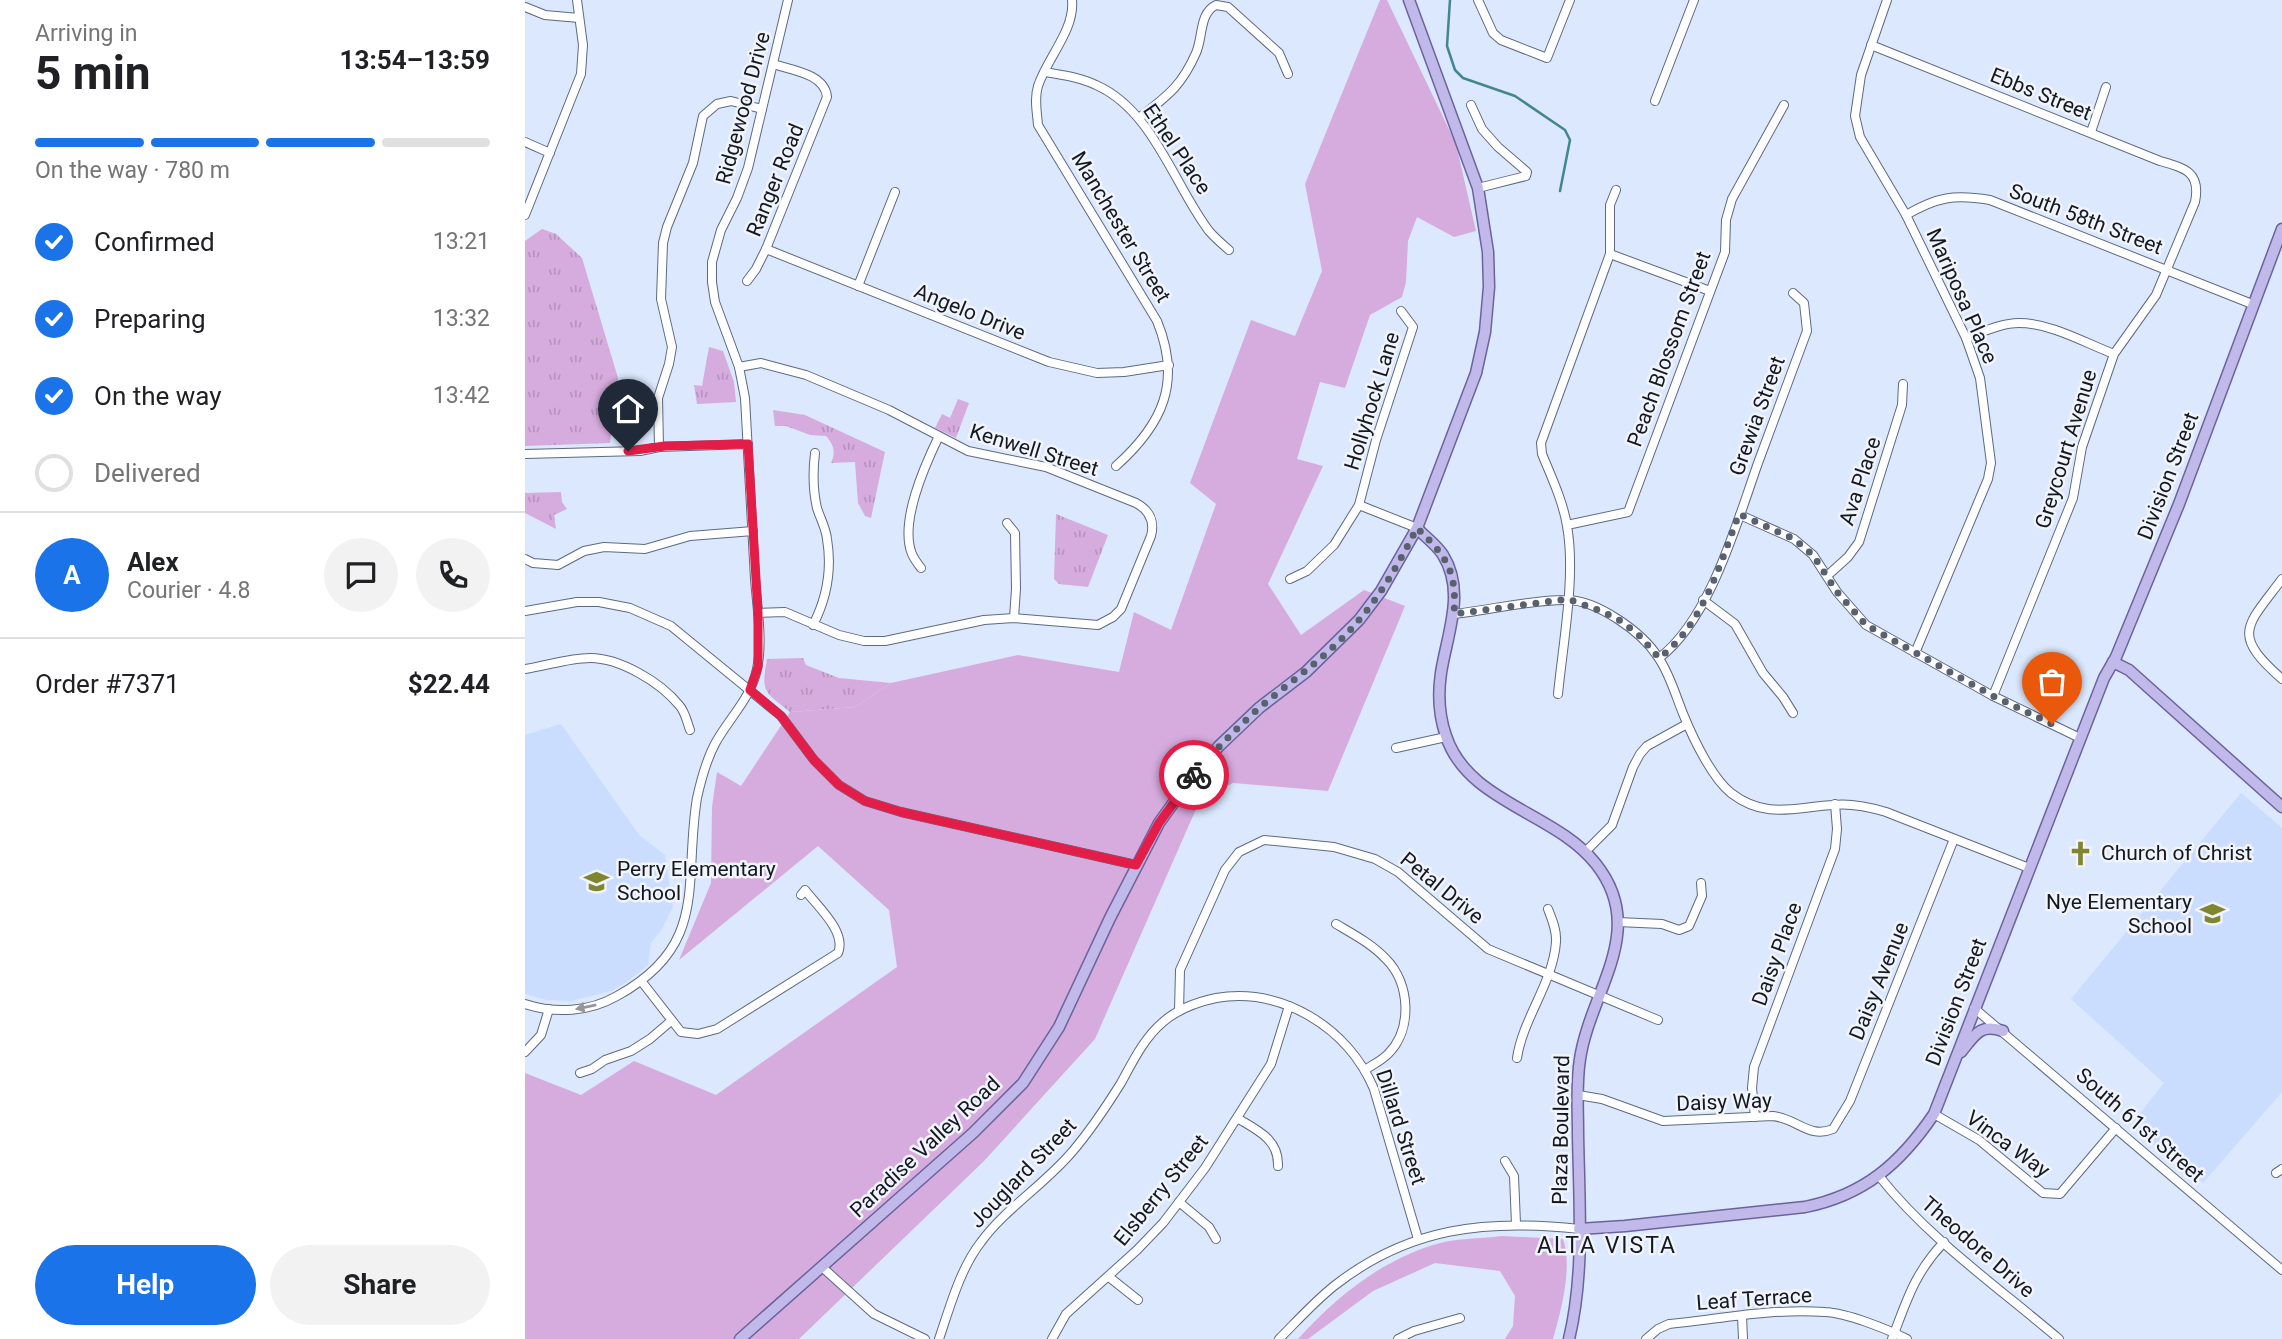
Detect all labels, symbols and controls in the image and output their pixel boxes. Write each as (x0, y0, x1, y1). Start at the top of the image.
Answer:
text: Arriving in (35, 20, 138, 47)
street label: Ridgewood Drive (711, 29, 775, 187)
text: 13:54–13:59 (340, 45, 490, 75)
text: 5 min (35, 46, 151, 100)
street label: Ebbs Street (1987, 63, 2095, 125)
street label: Ethel Place (1138, 99, 1216, 199)
street label: Ranger Road (742, 120, 808, 240)
street label: Manchester Street (1067, 147, 1176, 307)
text: On the way · 780 m (35, 157, 230, 184)
street label: South 58th Street (2006, 179, 2166, 259)
icon: check (35, 223, 73, 261)
street label: Mariposa Place (1922, 225, 2002, 367)
text: Confirmed (94, 227, 215, 257)
text: 13:21 (433, 228, 490, 255)
street label: Peach Blossom Street (1622, 248, 1716, 450)
street label: Angelo Drive (911, 279, 1029, 345)
icon: check (35, 300, 73, 338)
text: Preparing (94, 304, 206, 334)
text: 13:32 (433, 305, 490, 332)
street label: Hollyhock Lane (1340, 329, 1404, 473)
street label: Grewia Street (1724, 353, 1790, 479)
street label: Greycourt Avenue (2030, 367, 2102, 531)
icon: check (35, 377, 73, 415)
pin (598, 379, 658, 451)
text: On the way (94, 381, 222, 411)
text: 13:42 (433, 382, 490, 409)
icon: home (609, 390, 647, 428)
street label: Division Street (2133, 409, 2203, 543)
street label: Kenwell Street (967, 419, 1101, 481)
street label: Ava Place (1834, 434, 1886, 528)
text: Delivered (94, 458, 201, 488)
button: chat (324, 538, 398, 612)
button: phone (416, 538, 490, 612)
text: Alex (127, 547, 179, 577)
text: A (63, 560, 81, 590)
text: Courier · 4.8 (127, 577, 250, 604)
pin (2022, 652, 2082, 724)
icon: bag (2033, 663, 2071, 701)
text: Order #7371 (35, 669, 180, 699)
text: $22.44 (408, 669, 490, 699)
courier (1159, 740, 1229, 810)
icon: bike (1175, 756, 1213, 794)
church icon: Church of Christ (2067, 839, 2095, 867)
place label: Church of Christ (2101, 841, 2252, 865)
street label: Petal Drive (1396, 847, 1488, 929)
place label: Perry Elementary School (617, 857, 776, 905)
school or university icon: Perry Elementary School (583, 867, 611, 895)
place label: Nye Elementary School (2046, 890, 2192, 938)
street label: Daisy Place (1747, 899, 1807, 1009)
school or university icon: Nye Elementary School (2198, 900, 2226, 928)
street label: Daisy Avenue (1844, 919, 1914, 1043)
street label: Division Street (1921, 935, 1991, 1069)
one-way arrow (575, 1002, 597, 1013)
street label: Plaza Boulevard (1548, 1055, 1574, 1205)
street label: South 61st Street (2071, 1063, 2209, 1187)
street label: Dillard Street (1371, 1066, 1431, 1188)
street label: Paradise Valley Road (845, 1071, 1005, 1223)
street label: Daisy Way (1676, 1088, 1772, 1116)
street label: Vinca Way (1962, 1106, 2054, 1182)
street label: Jouglard Street (965, 1113, 1081, 1233)
street label: Elsberry Street (1109, 1130, 1213, 1250)
street label: Theodore Drive (1917, 1192, 2039, 1302)
district label: ALTA VISTA (1537, 1232, 1677, 1259)
button: Help (35, 1245, 256, 1325)
button: Share (270, 1245, 490, 1325)
street label: Leaf Terrace (1695, 1283, 1813, 1315)

